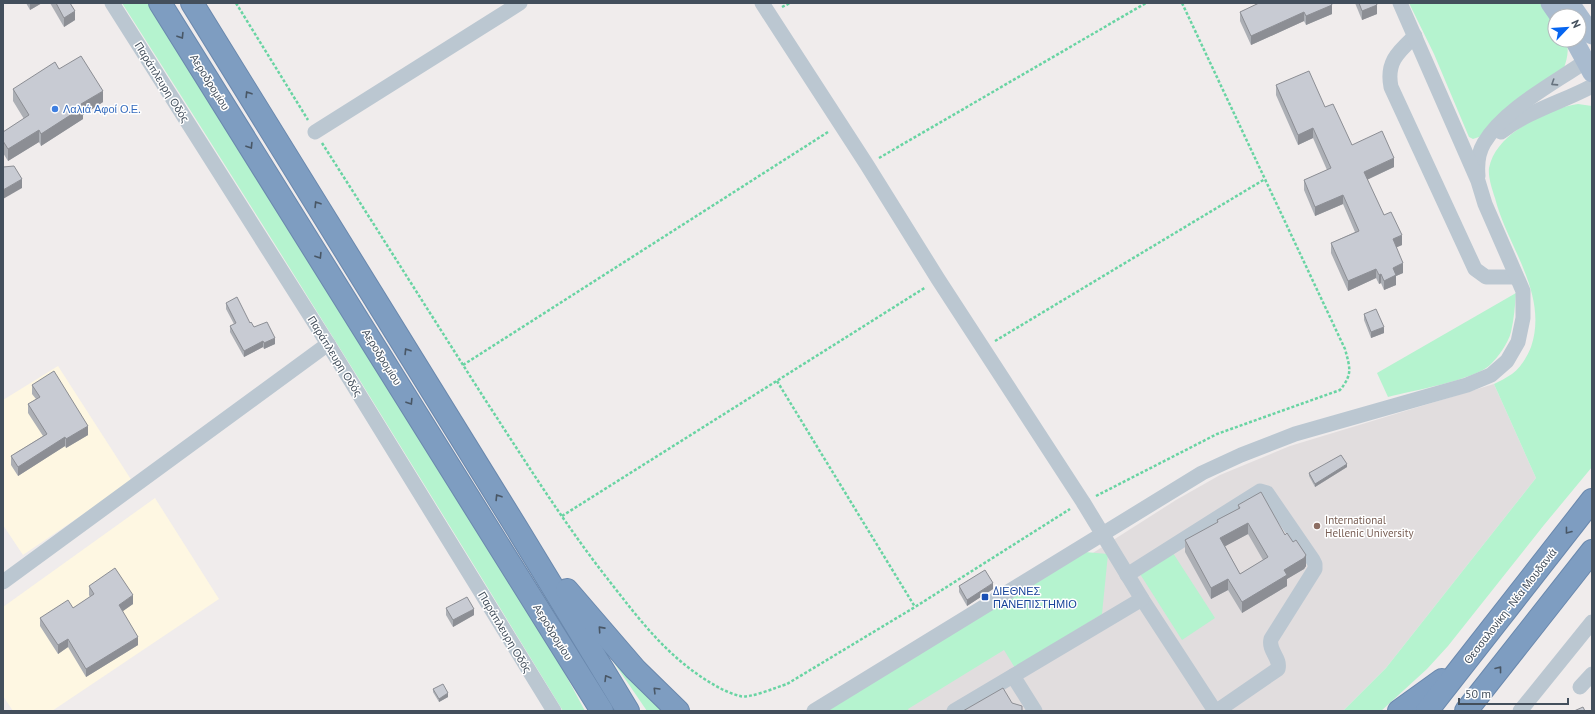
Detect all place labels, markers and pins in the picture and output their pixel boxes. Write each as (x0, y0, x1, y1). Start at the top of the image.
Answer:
place label: Λαλιά Αφοί Ο.Ε. (63, 102, 141, 116)
marker: Λαλιά Αφοί Ο.Ε. (50, 104, 60, 114)
place label: International Hellenic University (1325, 513, 1415, 540)
marker: International Hellenic University (1312, 521, 1322, 531)
place label: ΔΙΕΘΝΕΣ ΠΑΝΕΠΙΣΤΗΜΙΟ (993, 584, 1077, 611)
marker: ΔΙΕΘΝΕΣ ΠΑΝΕΠΙΣΤΗΜΙΟ (980, 592, 990, 602)

